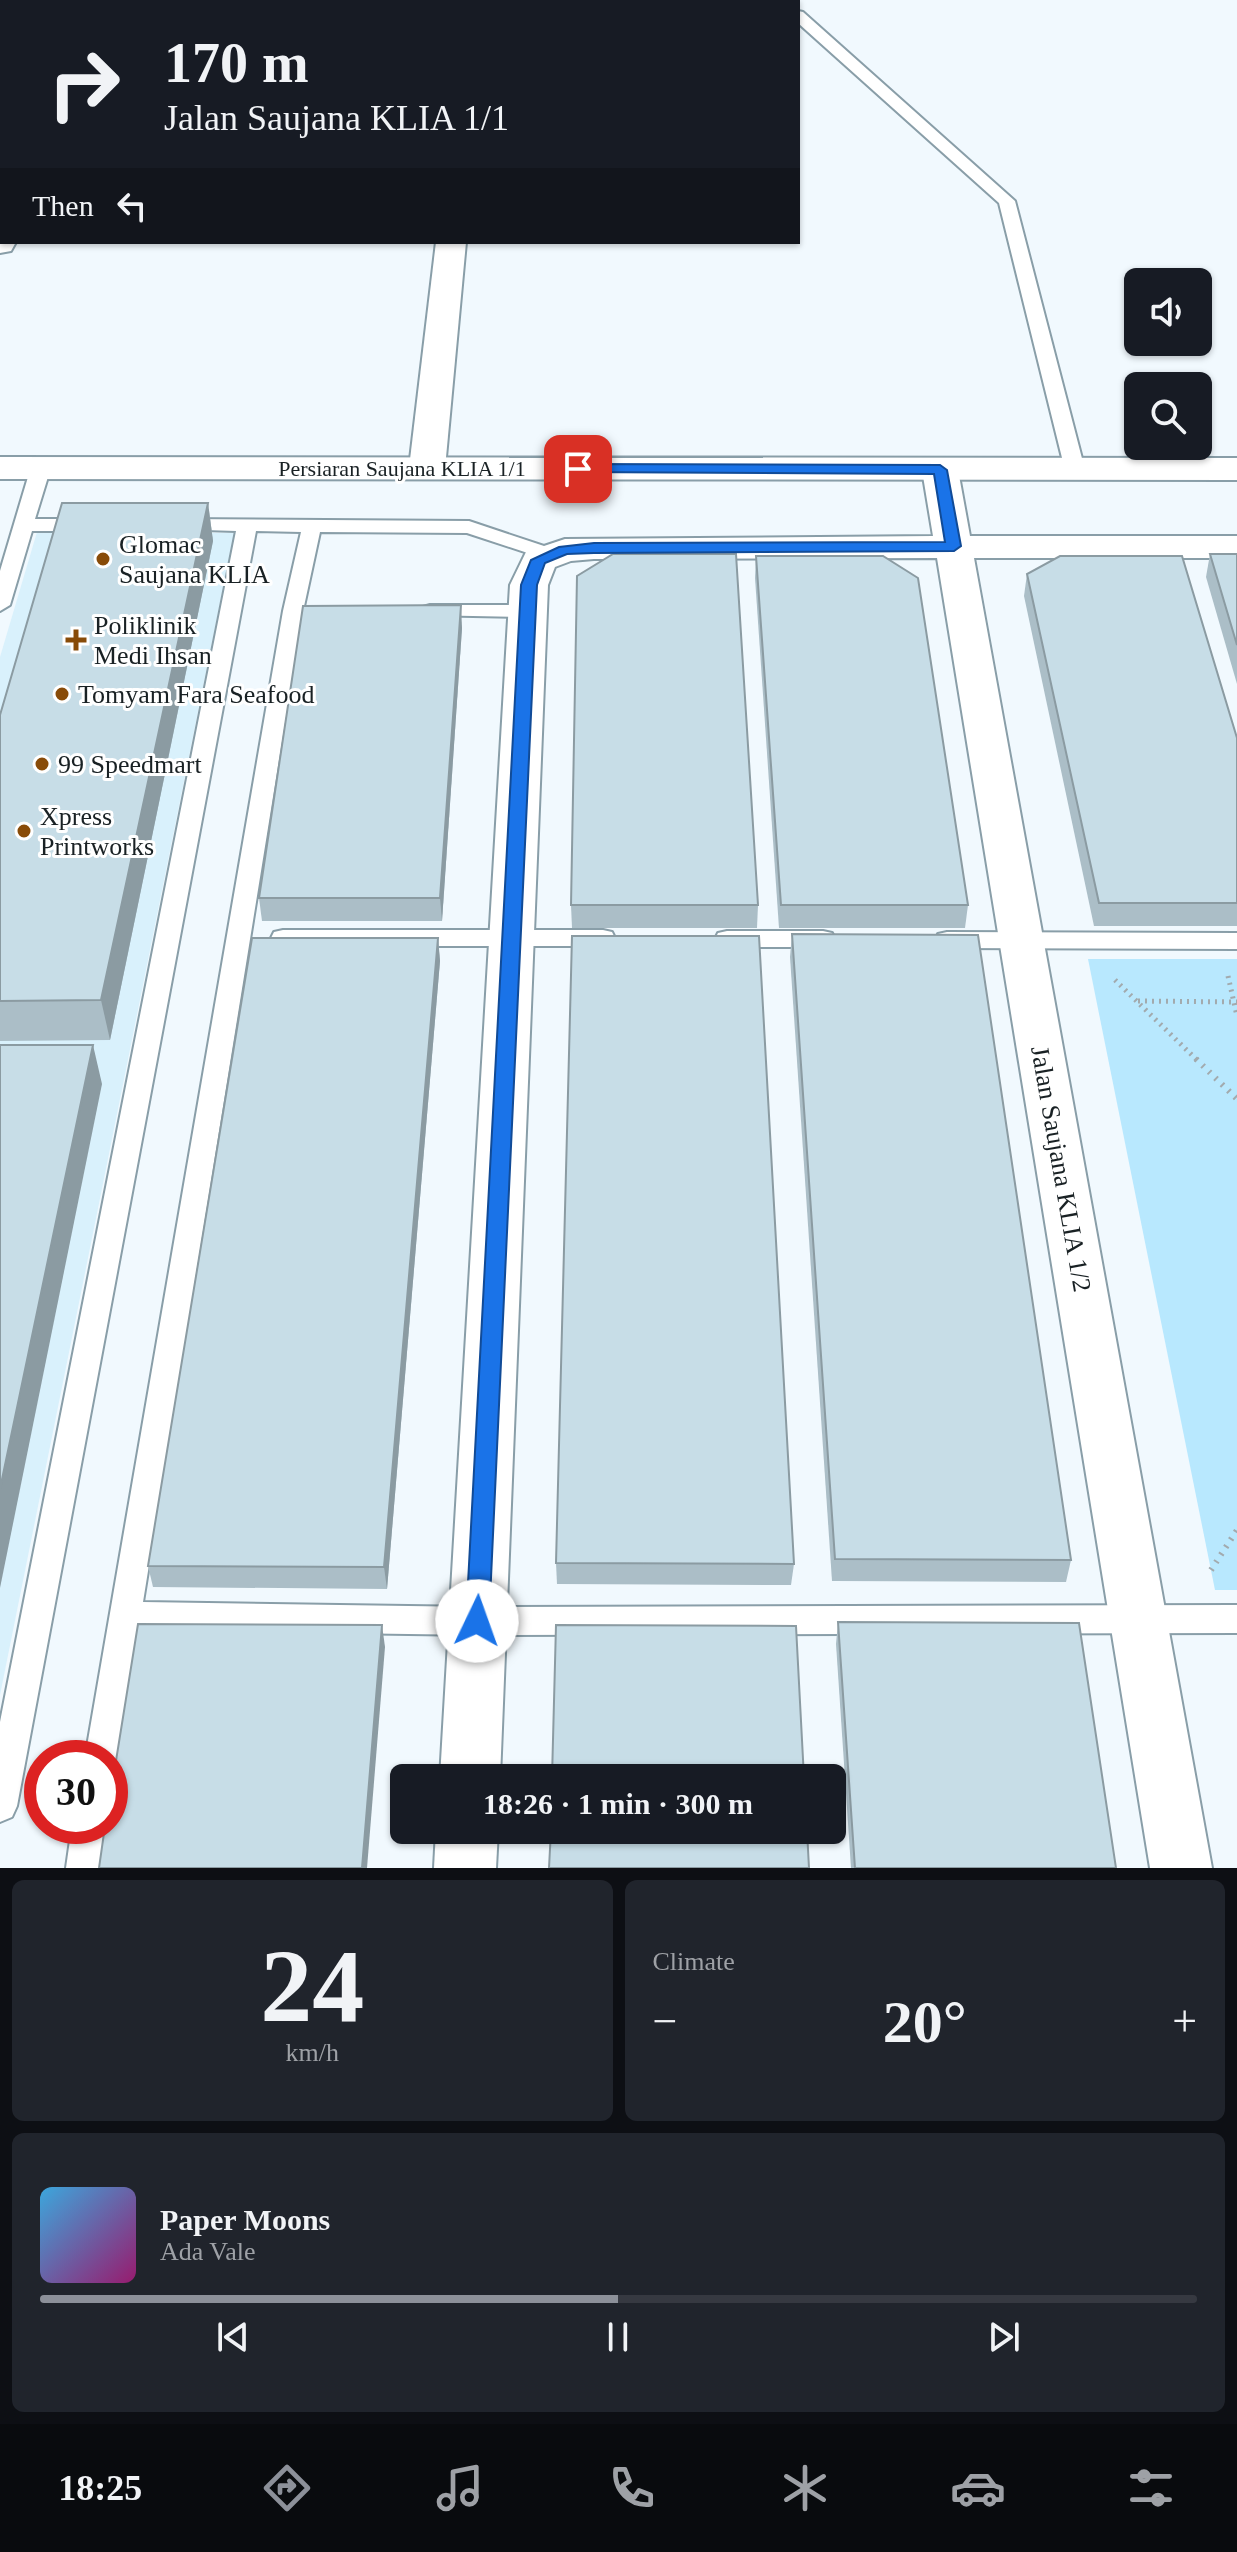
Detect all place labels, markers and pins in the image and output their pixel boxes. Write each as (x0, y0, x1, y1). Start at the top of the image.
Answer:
pin (544, 435, 612, 503)
place label: Glomac Saujana KLIA (119, 530, 270, 589)
marker: Glomac Saujana KLIA (94, 550, 112, 568)
place label: Poliklinik Medi Ihsan (94, 611, 212, 670)
marker: Poliklinik Medi Ihsan (65, 629, 87, 651)
place label: Tomyam Fara Seafood (78, 680, 314, 709)
marker: Tomyam Fara Seafood (53, 685, 71, 703)
place label: 99 Speedmart (58, 750, 202, 779)
marker: 99 Speedmart (33, 755, 51, 773)
place label: Xpress Printworks (40, 802, 154, 861)
marker: Xpress Printworks (15, 822, 33, 840)

